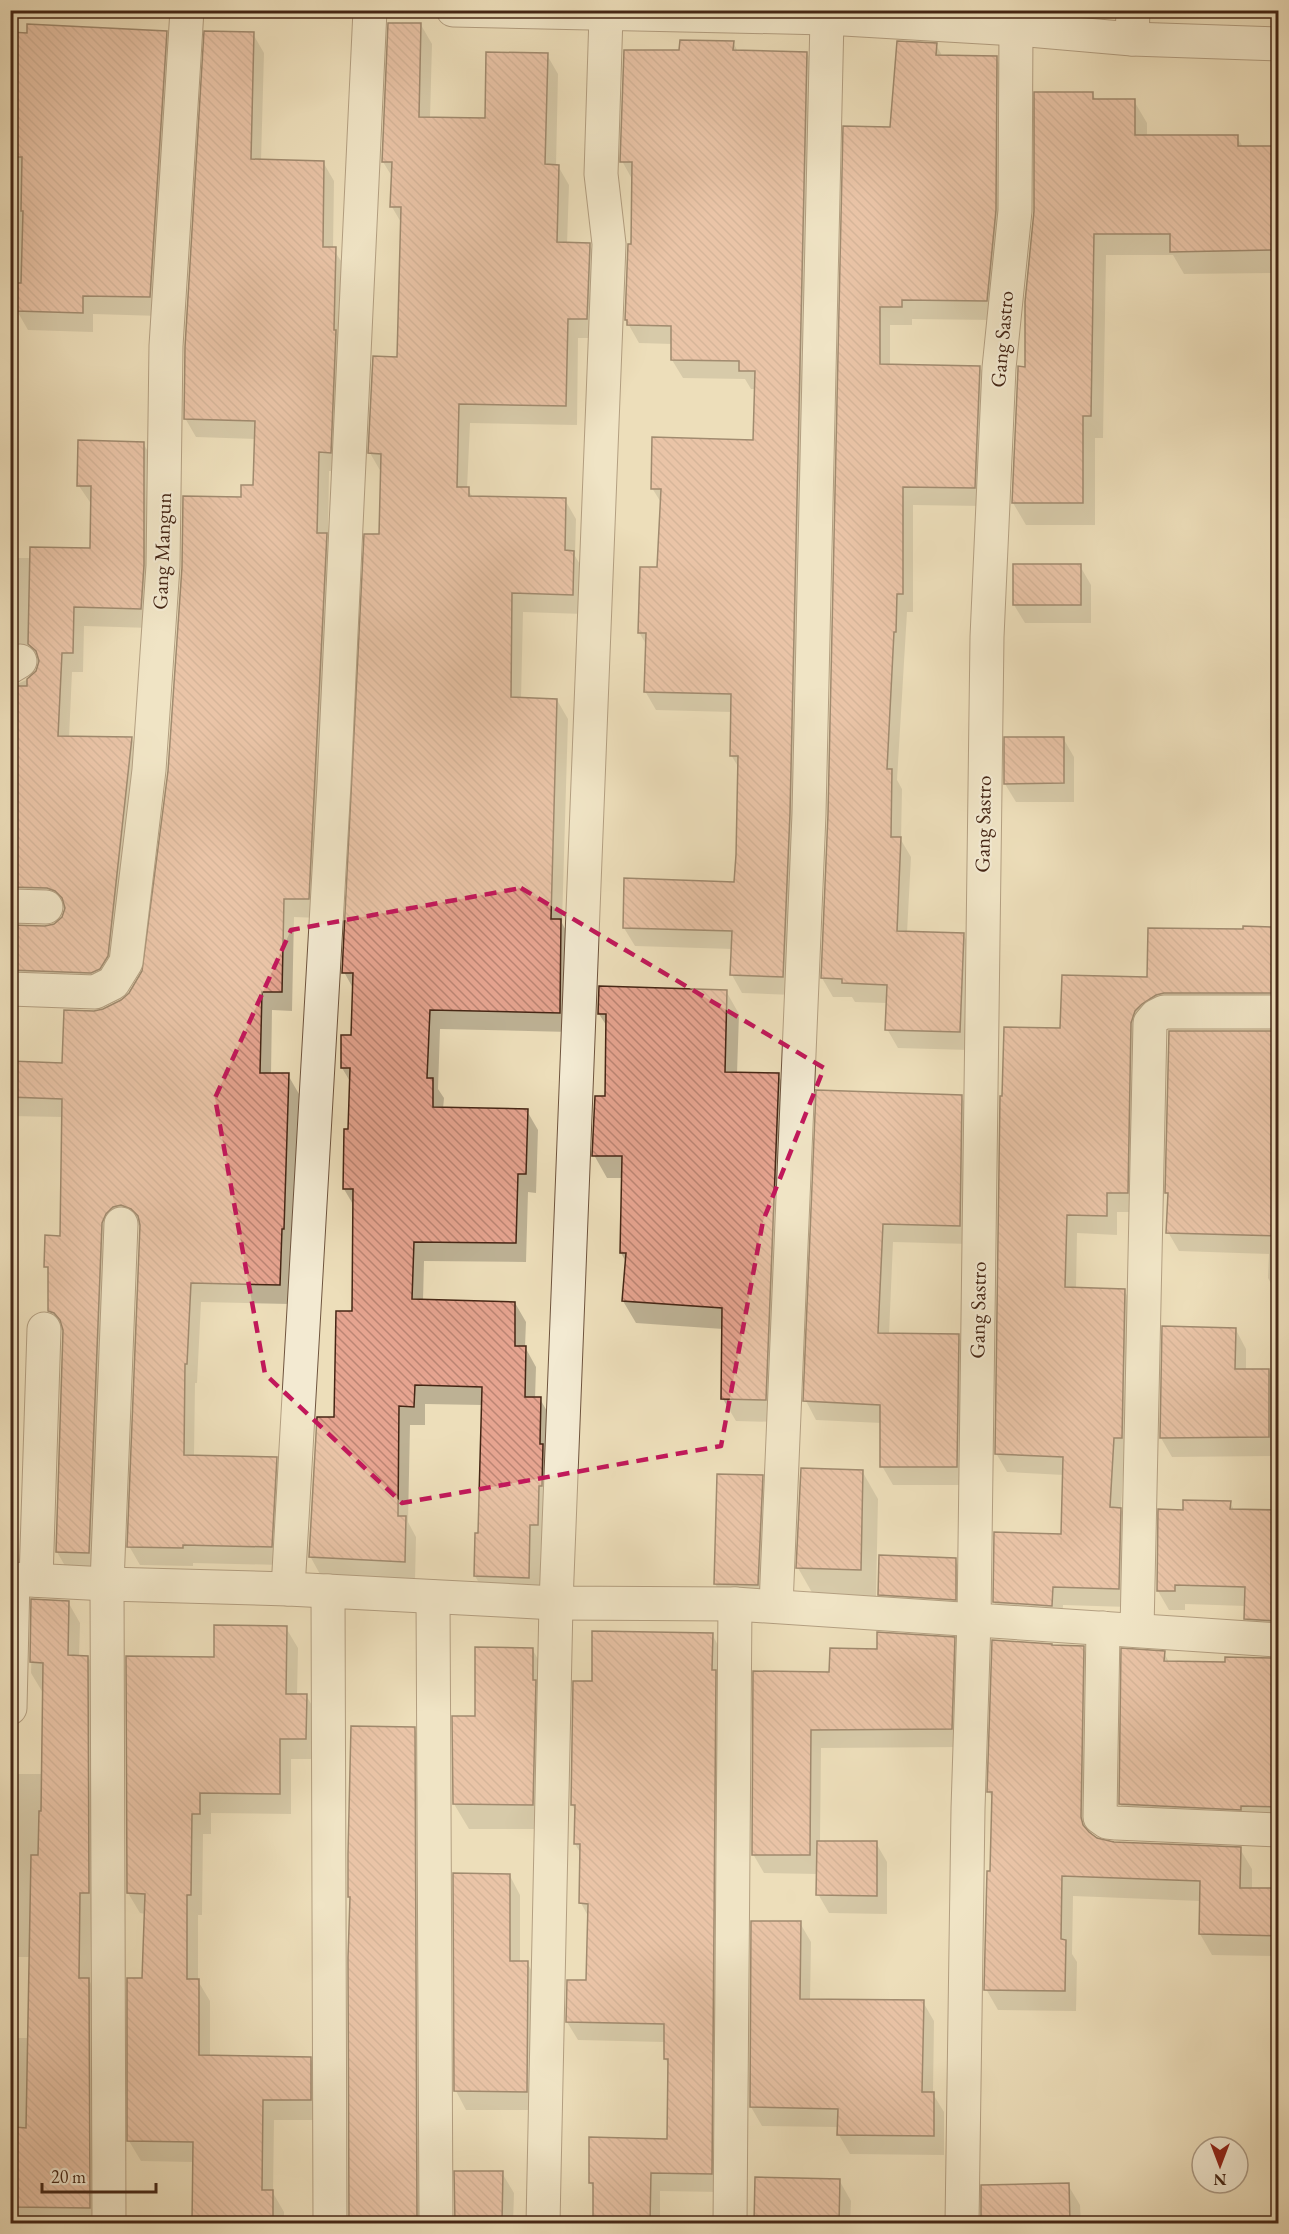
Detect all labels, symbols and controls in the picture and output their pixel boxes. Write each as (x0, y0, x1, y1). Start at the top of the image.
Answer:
street label: Gang Sastro (984, 289, 1019, 388)
street label: Gang Mangun (146, 492, 177, 610)
street label: Gang Sastro (968, 775, 997, 873)
street label: Gang Sastro (963, 1261, 992, 1359)
north arrow (1190, 2135, 1250, 2195)
scale bar (42, 2156, 156, 2194)
text: 20 m (51, 2165, 86, 2188)
text: N (1213, 2169, 1226, 2190)

